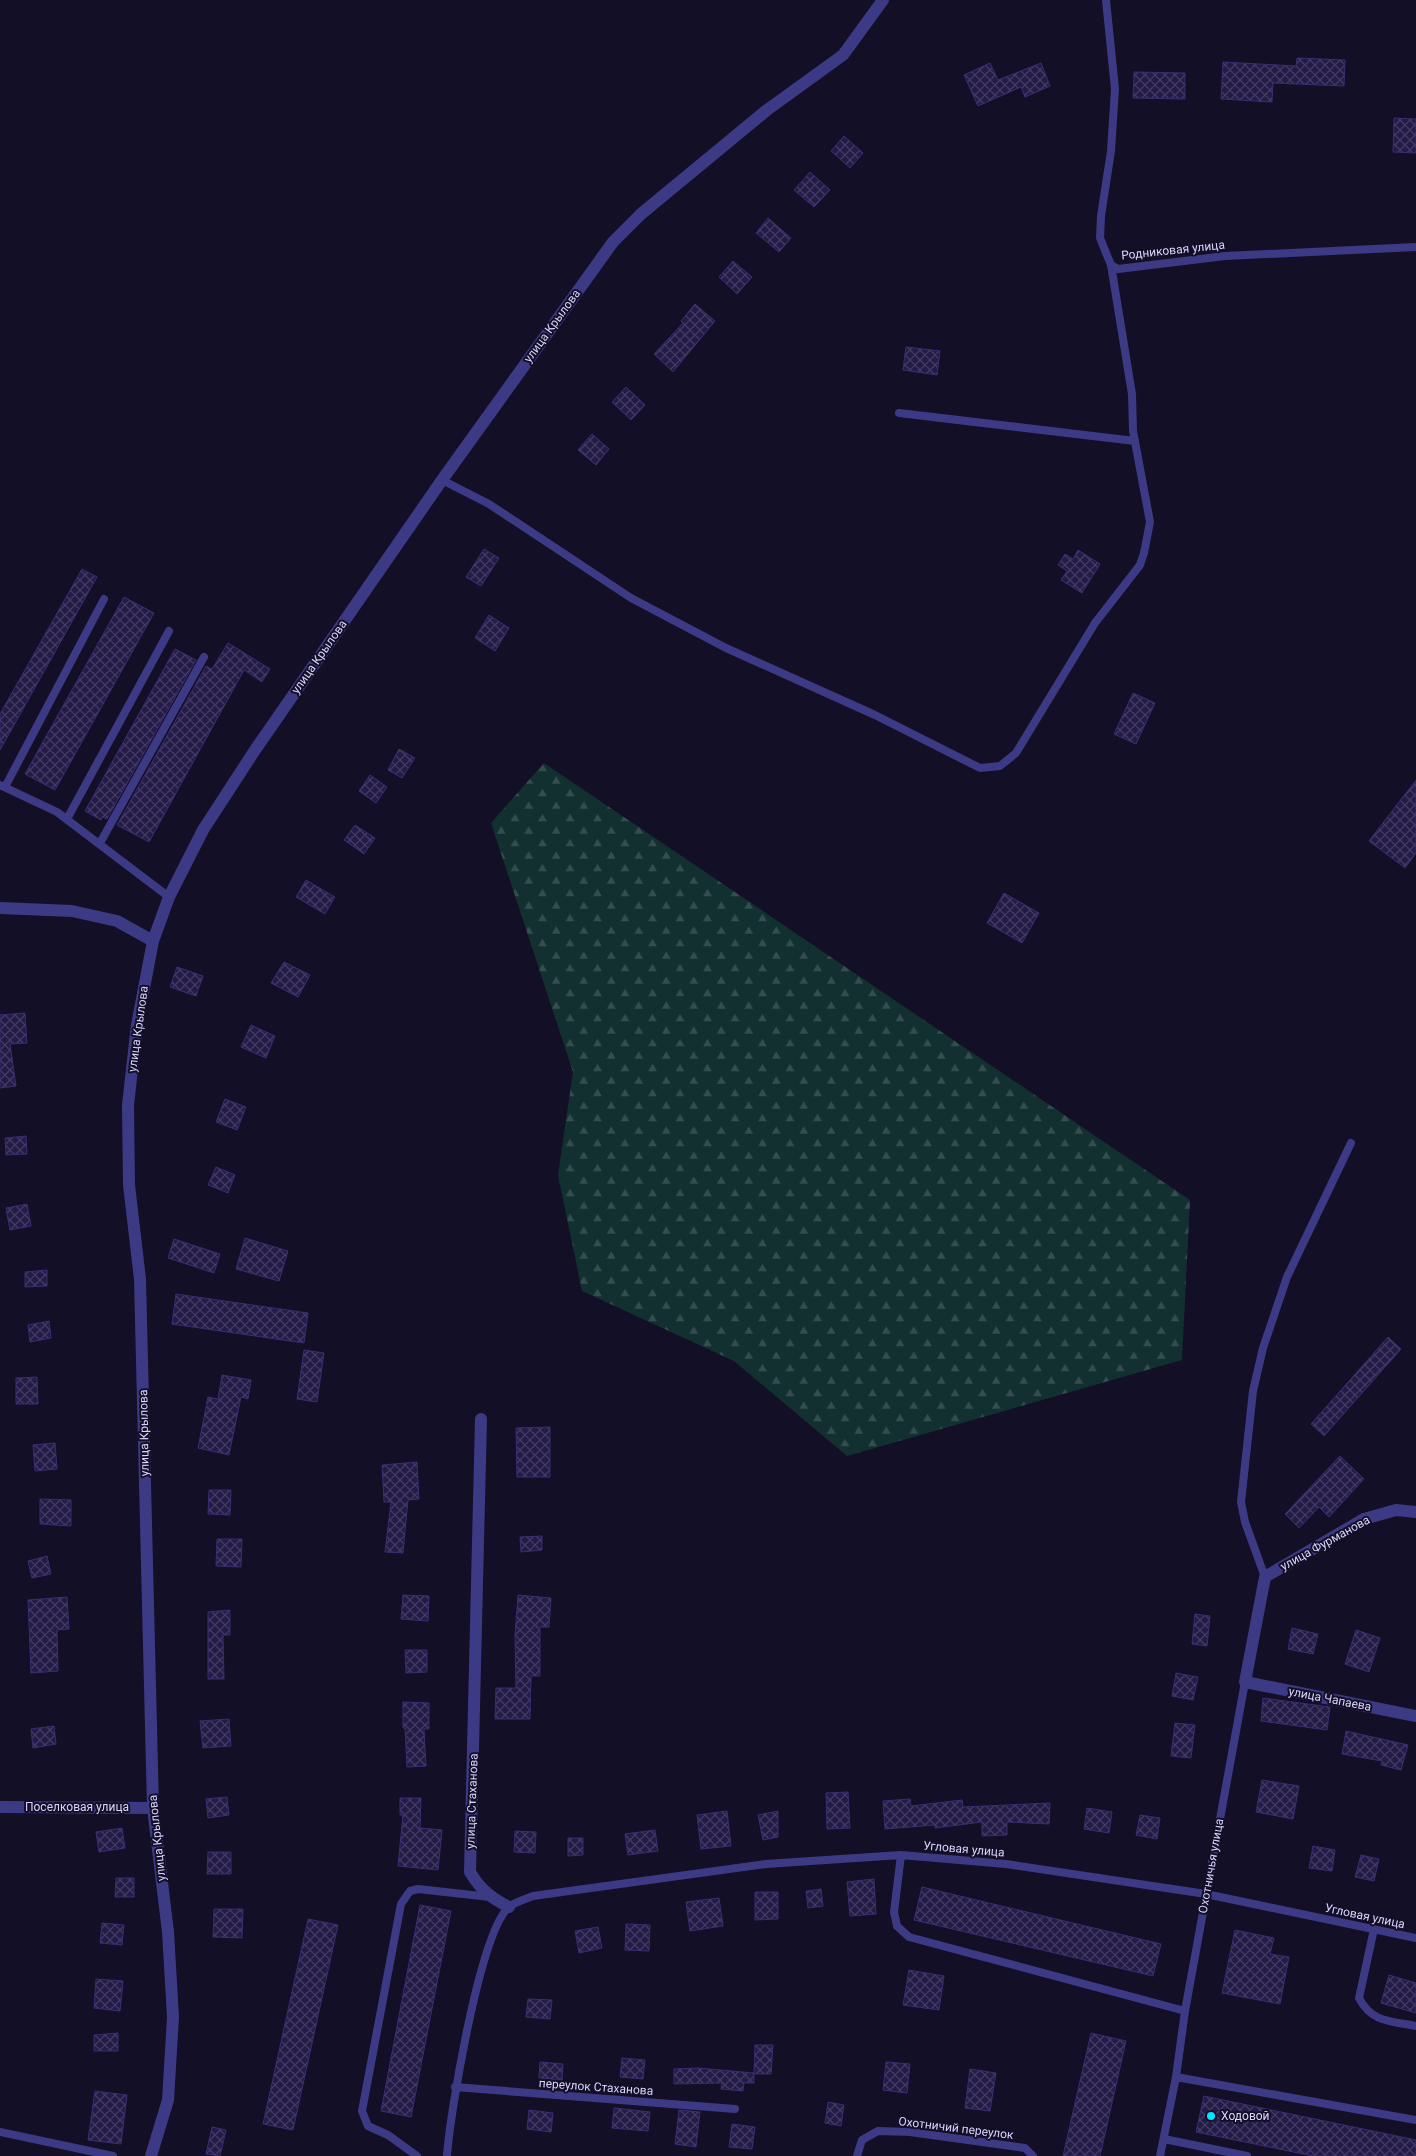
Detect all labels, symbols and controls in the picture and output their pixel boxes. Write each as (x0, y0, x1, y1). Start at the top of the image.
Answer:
street label: Родниковая улица (1120, 238, 1226, 262)
street label: улица Крылова (521, 287, 583, 365)
street label: улица Крылова (288, 617, 350, 697)
street label: улица Крылова (125, 985, 151, 1073)
street label: улица Крылова (136, 1390, 152, 1476)
street label: улица Фурманова (1278, 1513, 1372, 1573)
street label: улица Чапаева (1287, 1684, 1373, 1714)
street label: улица Стаханова (463, 1753, 481, 1849)
street label: улица Крылова (146, 1794, 168, 1882)
street label: Поселковая улица (25, 1800, 129, 1814)
street label: Охотничья улица (1196, 1818, 1226, 1914)
street label: Угловая улица (923, 1838, 1005, 1860)
street label: Угловая улица (1324, 1901, 1406, 1931)
street label: переулок Стаханова (538, 2076, 654, 2098)
place label: Ходовой (1221, 2109, 1270, 2123)
marker: Ходовой (1205, 2110, 1217, 2122)
street label: Охотничий переулок (898, 2114, 1015, 2142)

